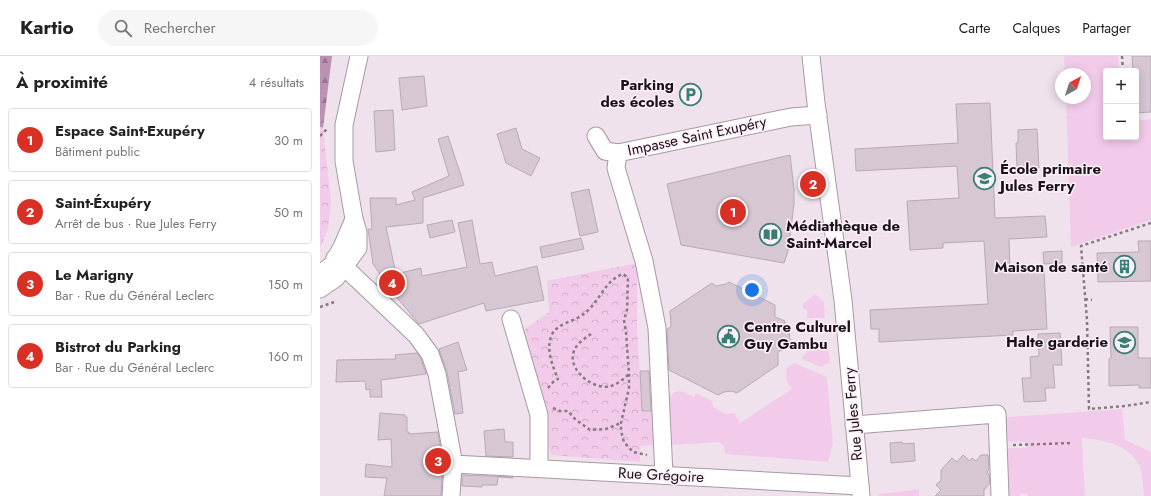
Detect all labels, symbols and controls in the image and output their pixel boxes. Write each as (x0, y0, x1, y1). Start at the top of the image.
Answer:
search box (98, 10, 378, 46)
text: Kartio (20, 14, 74, 41)
icon: search (112, 17, 134, 39)
text: Rechercher (144, 17, 216, 39)
text: Carte (959, 18, 990, 38)
text: Calques (1012, 18, 1060, 38)
text: Partager (1082, 18, 1131, 38)
north arrow (1055, 68, 1091, 104)
map controls (1103, 68, 1139, 140)
button: + (1103, 68, 1139, 104)
text: À proximité (16, 70, 108, 94)
text: 4 résultats (249, 73, 304, 92)
place label: Parking des écoles (600, 74, 674, 113)
parking icon: Parking des écoles (677, 81, 703, 107)
button: − (1103, 104, 1139, 140)
street label: Impasse Saint Exupéry (626, 110, 769, 161)
text: Espace Saint-Exupéry (55, 120, 205, 142)
text: 1 (27, 131, 33, 150)
text: 30 m (274, 131, 303, 150)
text: Bâtiment public (55, 142, 140, 161)
place label: École primaire Jules Ferry (997, 158, 1101, 197)
school or university icon: École primaire Jules Ferry (972, 165, 998, 191)
pin: 2 (800, 169, 826, 199)
text: Saint-Éxupéry (55, 192, 151, 214)
pin: 1 (720, 197, 746, 227)
text: 2 (26, 203, 34, 222)
text: 50 m (274, 203, 303, 222)
text: Arrêt de bus · Rue Jules Ferry (55, 214, 217, 233)
place label: Médiathèque de Saint-Marcel (786, 215, 901, 254)
library icon: Médiathèque de Saint-Marcel (757, 222, 783, 248)
building icon: Maison de santé (1111, 254, 1137, 280)
place label: Maison de santé (994, 256, 1108, 278)
text: Le Marigny (55, 264, 133, 286)
pin: 4 (379, 268, 405, 298)
text: 3 (26, 275, 34, 294)
text: 150 m (268, 275, 303, 294)
your location (742, 280, 762, 300)
text: Bar · Rue du Général Leclerc (55, 286, 214, 305)
place label: Centre Culturel Guy Gambu (744, 316, 851, 355)
public building icon: Centre Culturel Guy Gambu (715, 323, 741, 349)
school or university icon: Halte garderie (1111, 329, 1137, 355)
place label: Halte garderie (1006, 331, 1108, 353)
text: Bistrot du Parking (55, 336, 181, 358)
text: 4 (25, 347, 35, 366)
text: 160 m (268, 347, 303, 366)
text: Bar · Rue du Général Leclerc (55, 358, 214, 377)
street label: Rue Jules Ferry (838, 366, 868, 462)
pin: 3 (425, 446, 451, 476)
street label: Rue Grégoire (617, 462, 705, 488)

